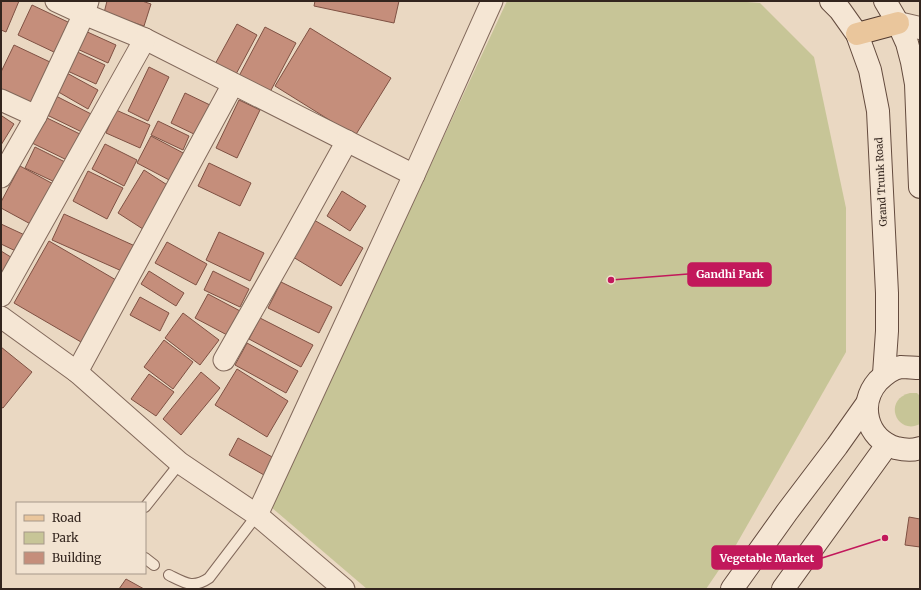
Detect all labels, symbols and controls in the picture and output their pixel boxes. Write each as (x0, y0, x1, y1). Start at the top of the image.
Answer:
street label: Grand Trunk Road (872, 137, 890, 227)
callout: Gandhi Park (688, 263, 771, 286)
text: Gandhi Park (696, 267, 765, 281)
legend (16, 502, 146, 574)
text: Road (52, 510, 81, 525)
text: Park (52, 530, 79, 545)
callout: Vegetable Market (712, 546, 822, 569)
text: Building (52, 550, 102, 565)
text: Vegetable Market (719, 551, 815, 565)

